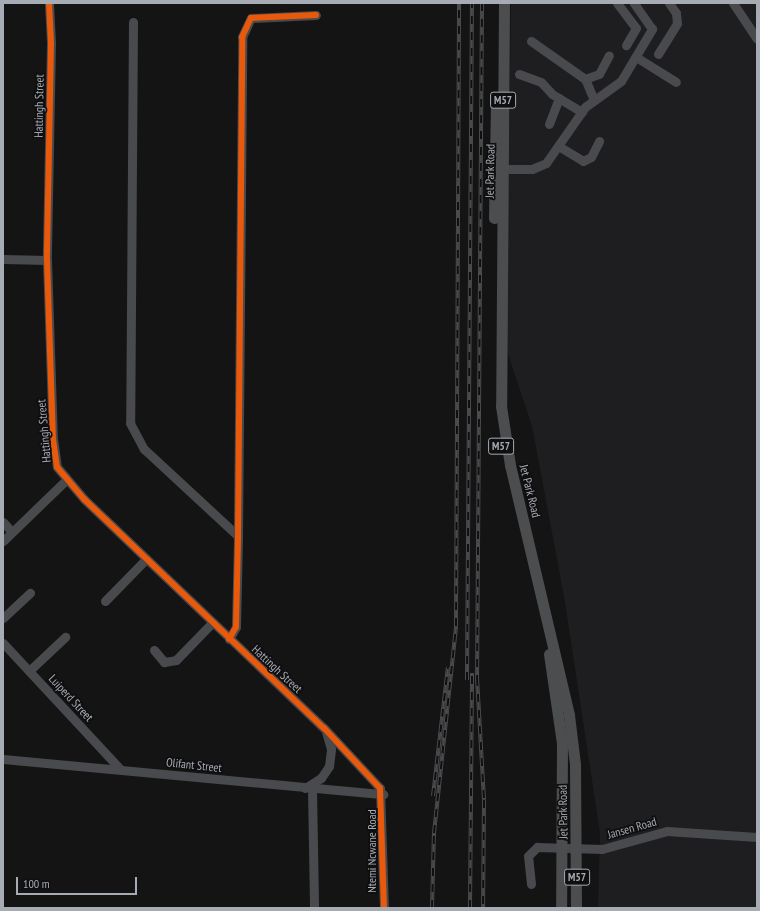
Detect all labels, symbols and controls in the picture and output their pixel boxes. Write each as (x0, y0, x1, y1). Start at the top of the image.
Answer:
street label: Hattingh Street (31, 74, 47, 138)
road number: M57 (490, 91, 516, 109)
street label: Jet Park Road (482, 144, 498, 198)
street label: Hattingh Street (34, 399, 54, 463)
road number: M57 (488, 437, 514, 455)
street label: Jet Park Road (516, 463, 544, 519)
street label: Hattingh Street (249, 642, 305, 696)
street label: Luiperd Street (46, 672, 96, 724)
street label: Olifant Street (165, 755, 223, 775)
street label: Jet Park Road (555, 785, 571, 839)
street label: Ntemi Ncwane Road (365, 809, 379, 893)
street label: Jansen Road (606, 814, 658, 842)
road number: M57 (564, 868, 590, 886)
scale bar (18, 869, 139, 895)
text: 100 m (23, 876, 50, 891)

